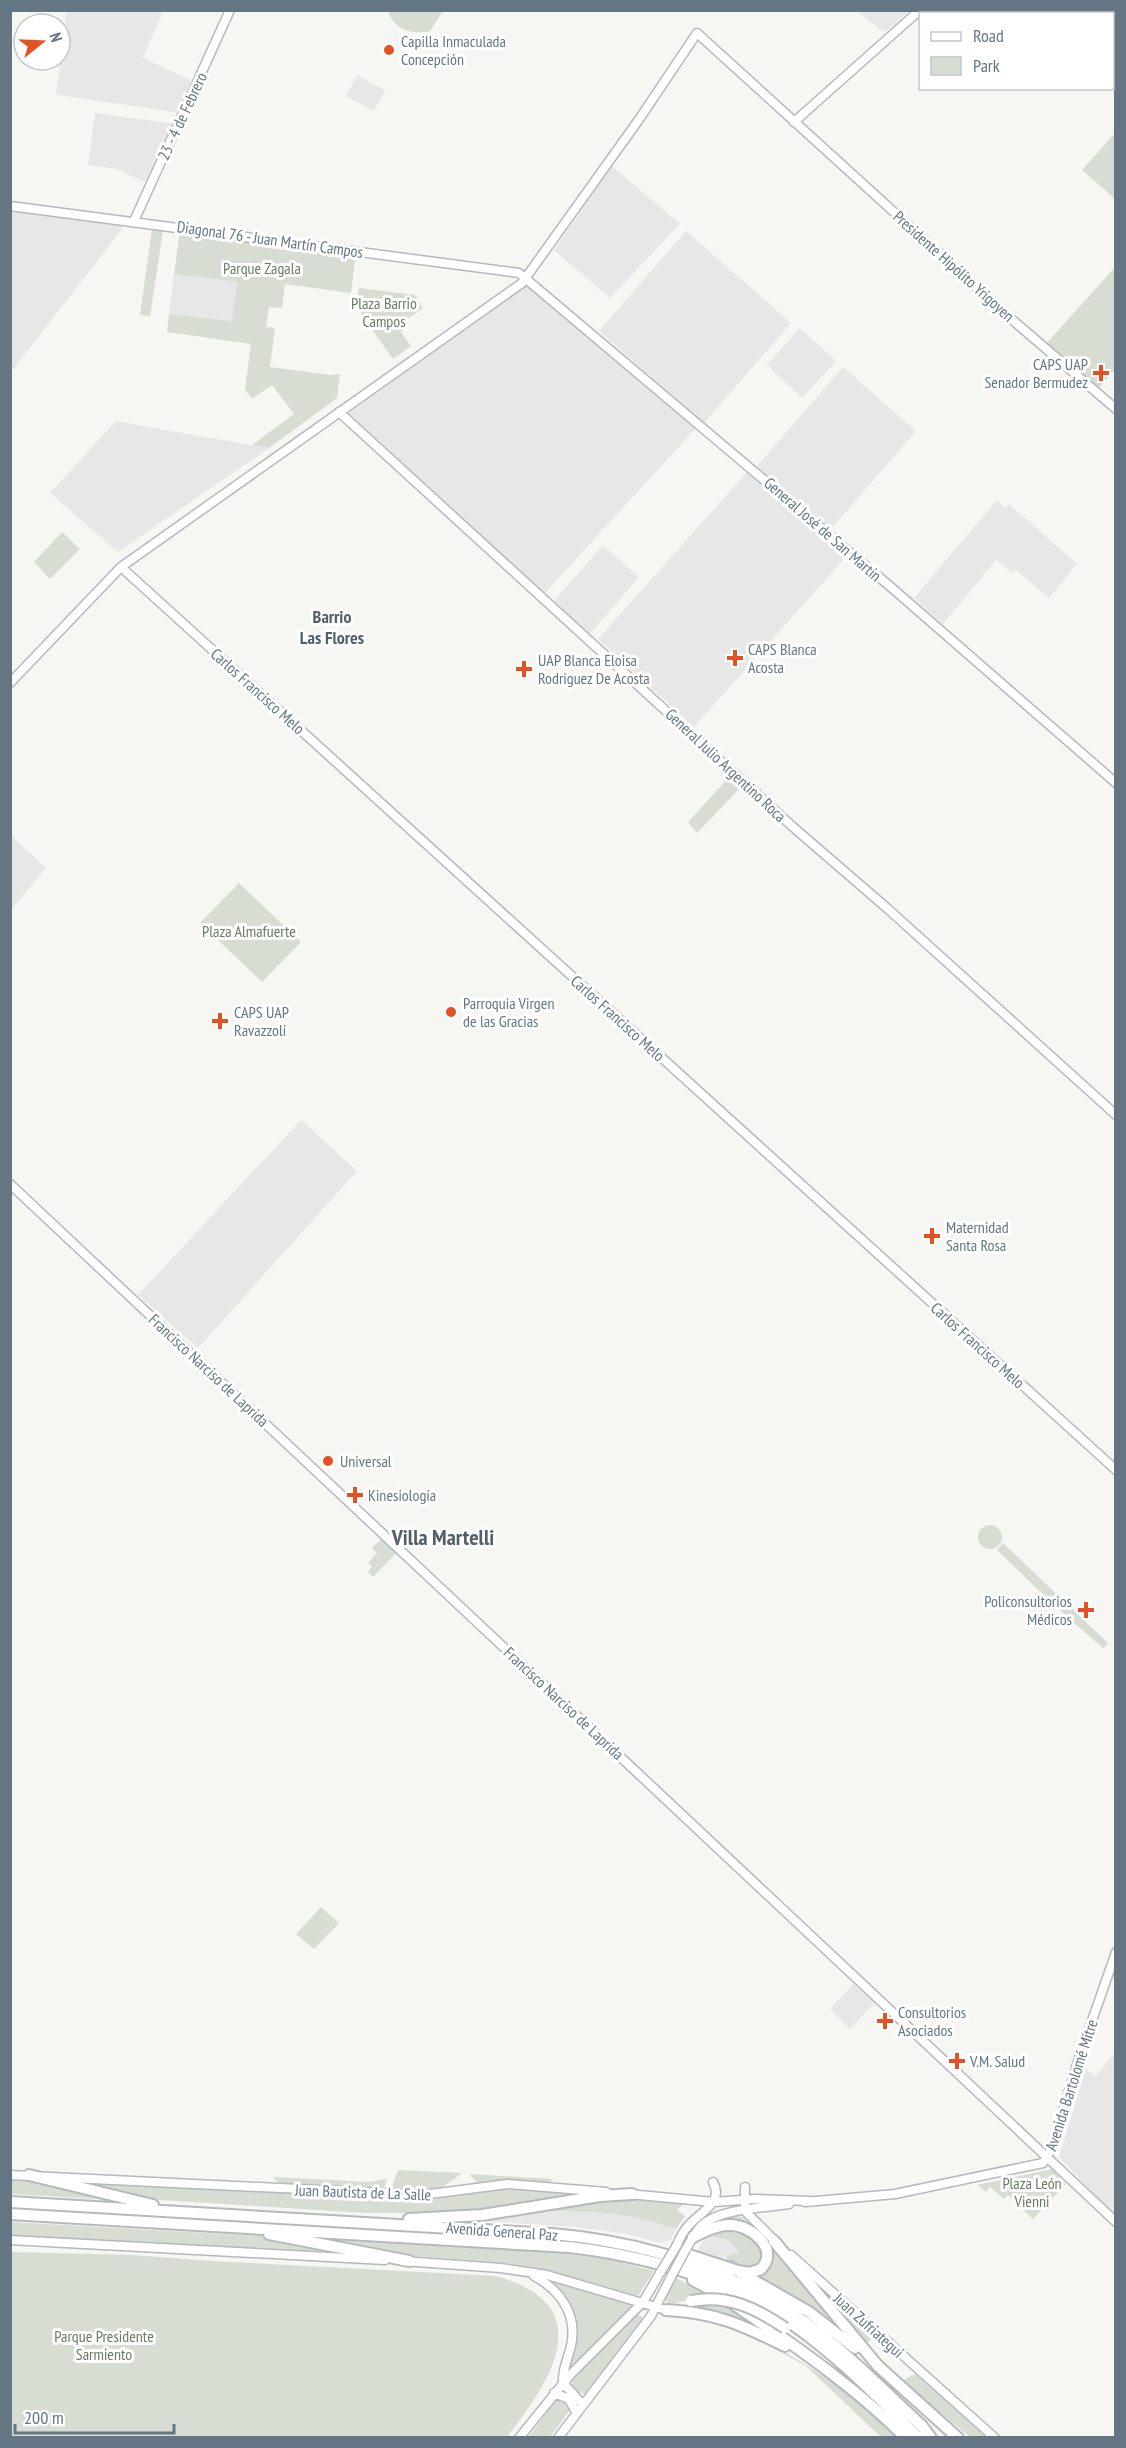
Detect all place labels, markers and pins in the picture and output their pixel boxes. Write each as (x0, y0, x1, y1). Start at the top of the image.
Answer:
place label: Capilla Inmaculada Concepción (401, 31, 506, 69)
marker: Capilla Inmaculada Concepción (382, 43, 396, 57)
place label: CAPS UAP Senador Bermudez (984, 354, 1088, 392)
marker: CAPS UAP Senador Bermudez (1092, 364, 1110, 382)
place label: CAPS Blanca Acosta (748, 639, 817, 677)
marker: CAPS Blanca Acosta (726, 649, 744, 667)
place label: UAP Blanca Eloisa Rodriguez De Acosta (538, 650, 650, 688)
marker: UAP Blanca Eloisa Rodriguez De Acosta (515, 660, 533, 678)
place label: Parroquia Virgen de las Gracias (463, 993, 554, 1031)
place label: CAPS UAP Ravazzoli (234, 1002, 289, 1040)
marker: Parroquia Virgen de las Gracias (444, 1005, 458, 1019)
marker: CAPS UAP Ravazzoli (211, 1012, 229, 1030)
place label: Maternidad Santa Rosa (946, 1217, 1009, 1255)
marker: Maternidad Santa Rosa (923, 1227, 941, 1245)
place label: Universal (340, 1451, 392, 1471)
marker: Universal (321, 1454, 335, 1468)
place label: Kinesiología (368, 1485, 436, 1505)
marker: Kinesiología (346, 1486, 364, 1504)
place label: Policonsultorios Médicos (984, 1591, 1072, 1629)
marker: Policonsultorios Médicos (1077, 1601, 1095, 1619)
place label: Consultorios Asociados (898, 2002, 966, 2040)
marker: Consultorios Asociados (876, 2012, 894, 2030)
place label: V.M. Salud (969, 2051, 1025, 2071)
marker: V.M. Salud (948, 2052, 966, 2070)

